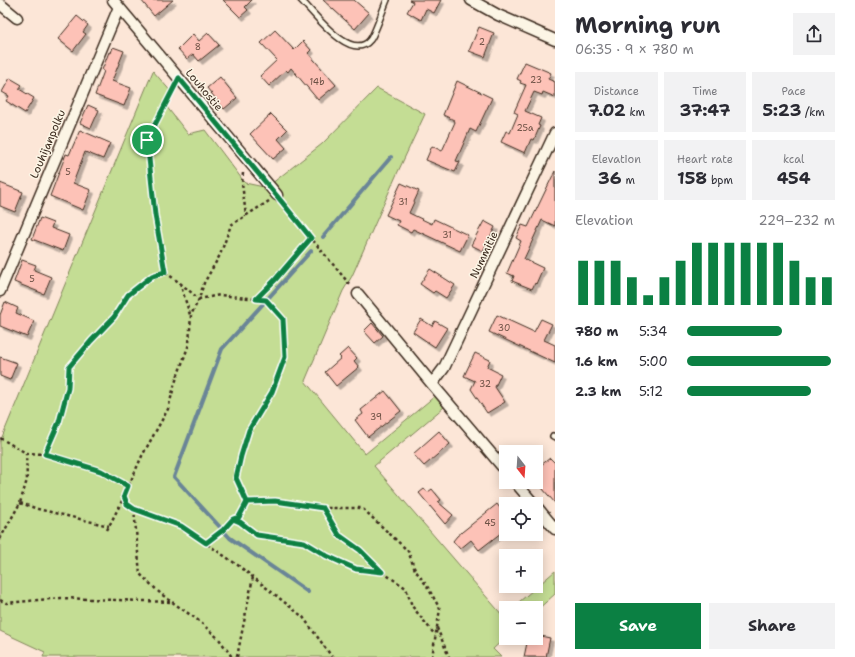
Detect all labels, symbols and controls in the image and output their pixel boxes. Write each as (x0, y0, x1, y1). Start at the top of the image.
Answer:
text: Morning run (575, 11, 720, 40)
button: share (793, 13, 835, 55)
house number: 2 (479, 36, 485, 48)
house number: 8 (195, 41, 201, 53)
text: 06:35 · 9 × 780 m (575, 41, 694, 58)
street label: Louhostie (182, 66, 226, 114)
house number: 23 (530, 74, 542, 86)
house number: 14b (310, 76, 324, 88)
text: Distance (594, 84, 639, 99)
text: Time (692, 84, 718, 99)
text: Pace (782, 84, 806, 99)
text: 7.02 (588, 99, 626, 121)
text: 37:47 (680, 99, 730, 121)
text: 5:23 (763, 99, 801, 121)
text: km (626, 105, 645, 120)
text: /km (801, 105, 825, 120)
street label: Louhijanpolku (27, 107, 69, 181)
house number: 25a (516, 122, 534, 134)
pin (130, 123, 164, 157)
icon: arrive (136, 129, 158, 151)
text: Elevation (592, 152, 641, 167)
text: Heart rate (677, 152, 733, 167)
text: kcal (783, 152, 804, 167)
house number: 5 (65, 166, 71, 178)
text: 36 (598, 167, 622, 189)
text: 158 (677, 167, 707, 189)
text: 454 (777, 167, 811, 189)
text: m (622, 173, 635, 188)
text: bpm (707, 173, 733, 188)
house number: 31 (398, 196, 408, 208)
text: Elevation (575, 212, 633, 229)
text: 229–232 m (759, 212, 835, 229)
house number: 31 (442, 229, 452, 241)
street label: Nummitie (467, 229, 501, 281)
house number: 5 (29, 273, 35, 285)
house number: 30 (498, 322, 510, 334)
text: 780 m (575, 323, 618, 340)
text: 5:34 (639, 323, 667, 340)
text: 1.6 km (575, 353, 618, 370)
text: 5:00 (639, 353, 668, 370)
house number: 32 (479, 378, 491, 390)
text: 2.3 km (575, 383, 621, 400)
text: 5:12 (639, 383, 663, 400)
house number: 39 (370, 411, 382, 423)
north arrow (499, 445, 543, 489)
map controls (499, 445, 543, 645)
button: locate (499, 497, 543, 541)
house number: 45 (484, 517, 496, 529)
button: + (499, 549, 543, 593)
button: − (499, 601, 543, 645)
button: Save (575, 603, 701, 649)
button: Share (709, 603, 835, 649)

